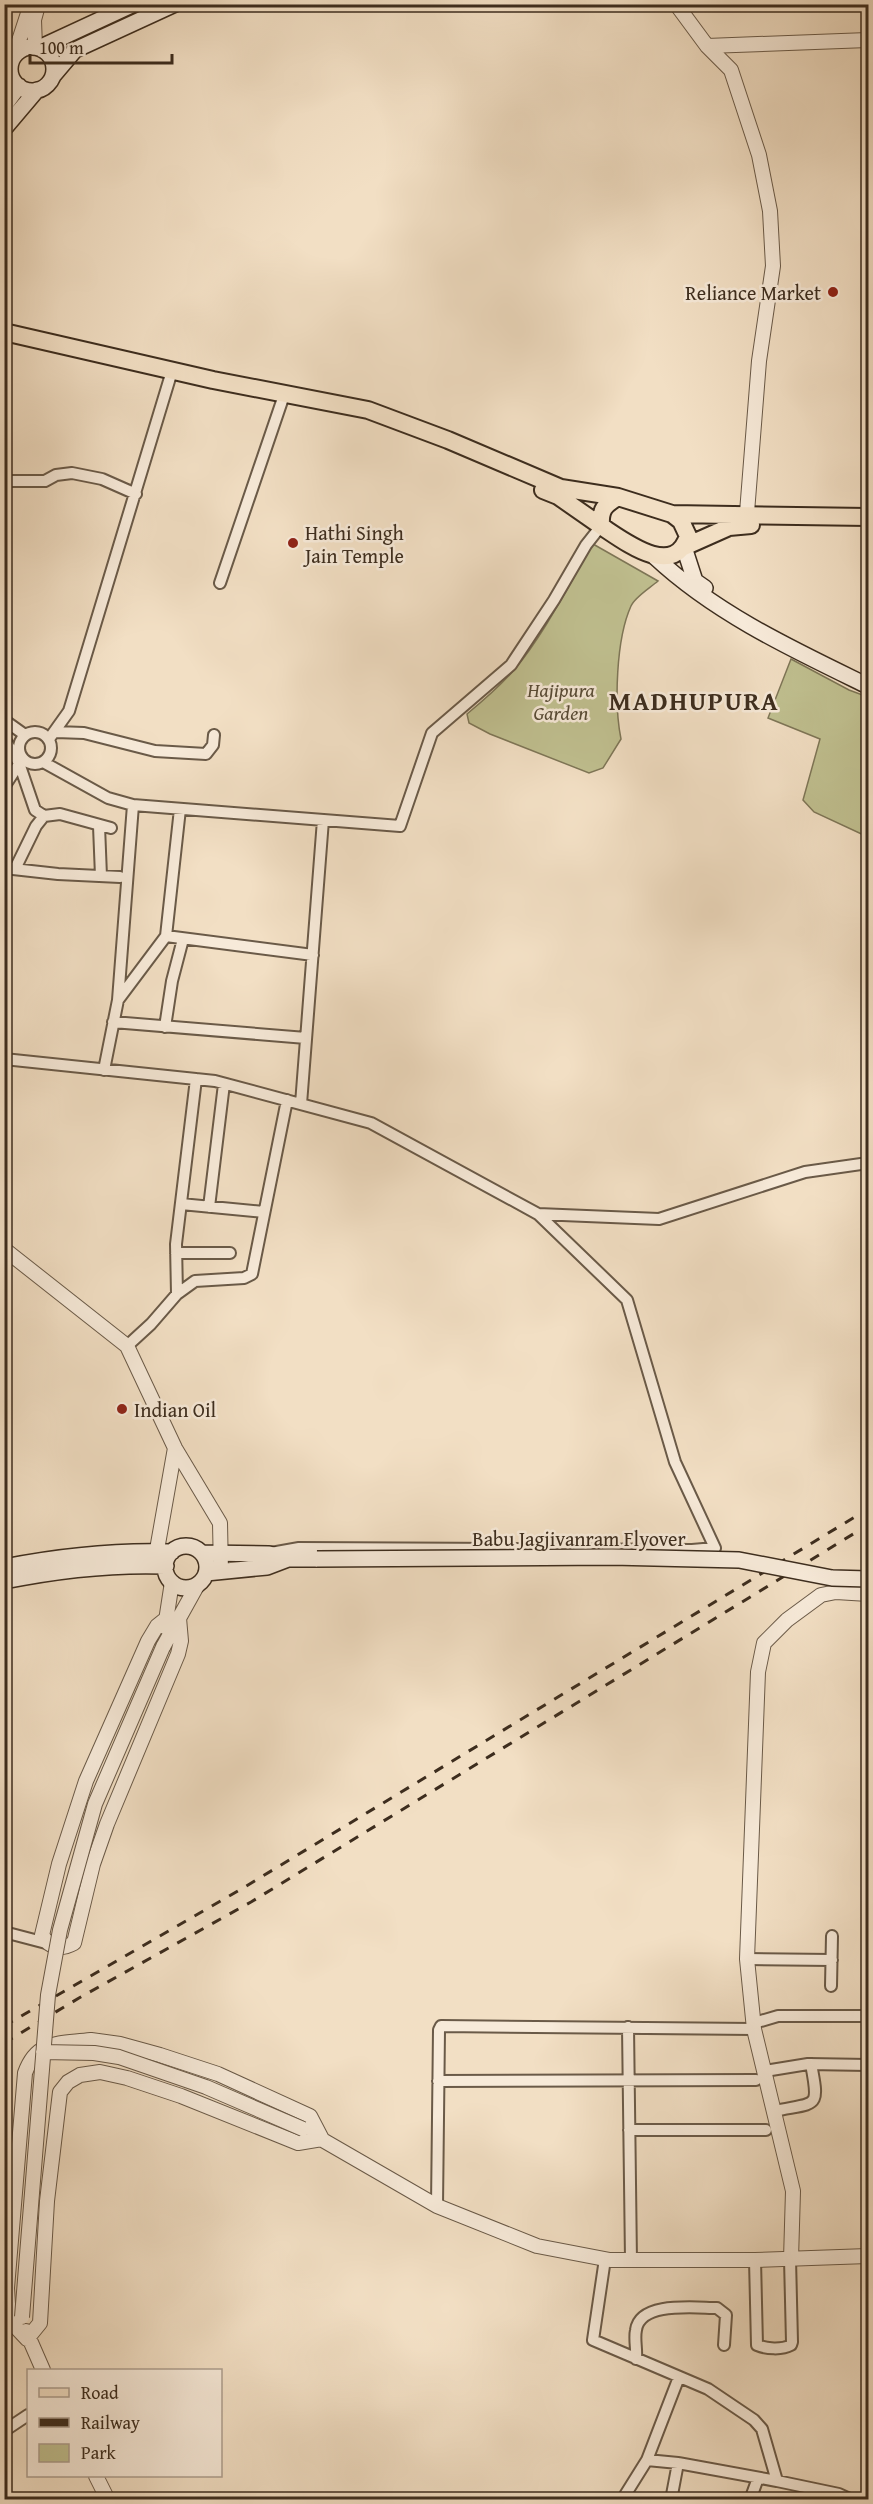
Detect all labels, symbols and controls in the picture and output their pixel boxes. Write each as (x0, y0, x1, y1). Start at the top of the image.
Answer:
scale bar (30, 27, 172, 65)
text: 100 m (39, 34, 84, 61)
place label: Reliance Market (685, 278, 821, 307)
marker: Reliance Market (826, 285, 840, 299)
place label: Hathi Singh Jain Temple (302, 518, 404, 570)
marker: Hathi Singh Jain Temple (286, 536, 300, 550)
park label: Hajipura Garden (526, 675, 596, 727)
district label: MADHUPURA (609, 681, 779, 720)
place label: Indian Oil (134, 1395, 217, 1424)
marker: Indian Oil (115, 1402, 129, 1416)
street label: Babu Jagjivanram Flyover (472, 1524, 686, 1553)
legend (27, 2369, 222, 2477)
text: Road (81, 2379, 119, 2406)
text: Railway (81, 2409, 140, 2436)
text: Park (81, 2439, 117, 2466)

